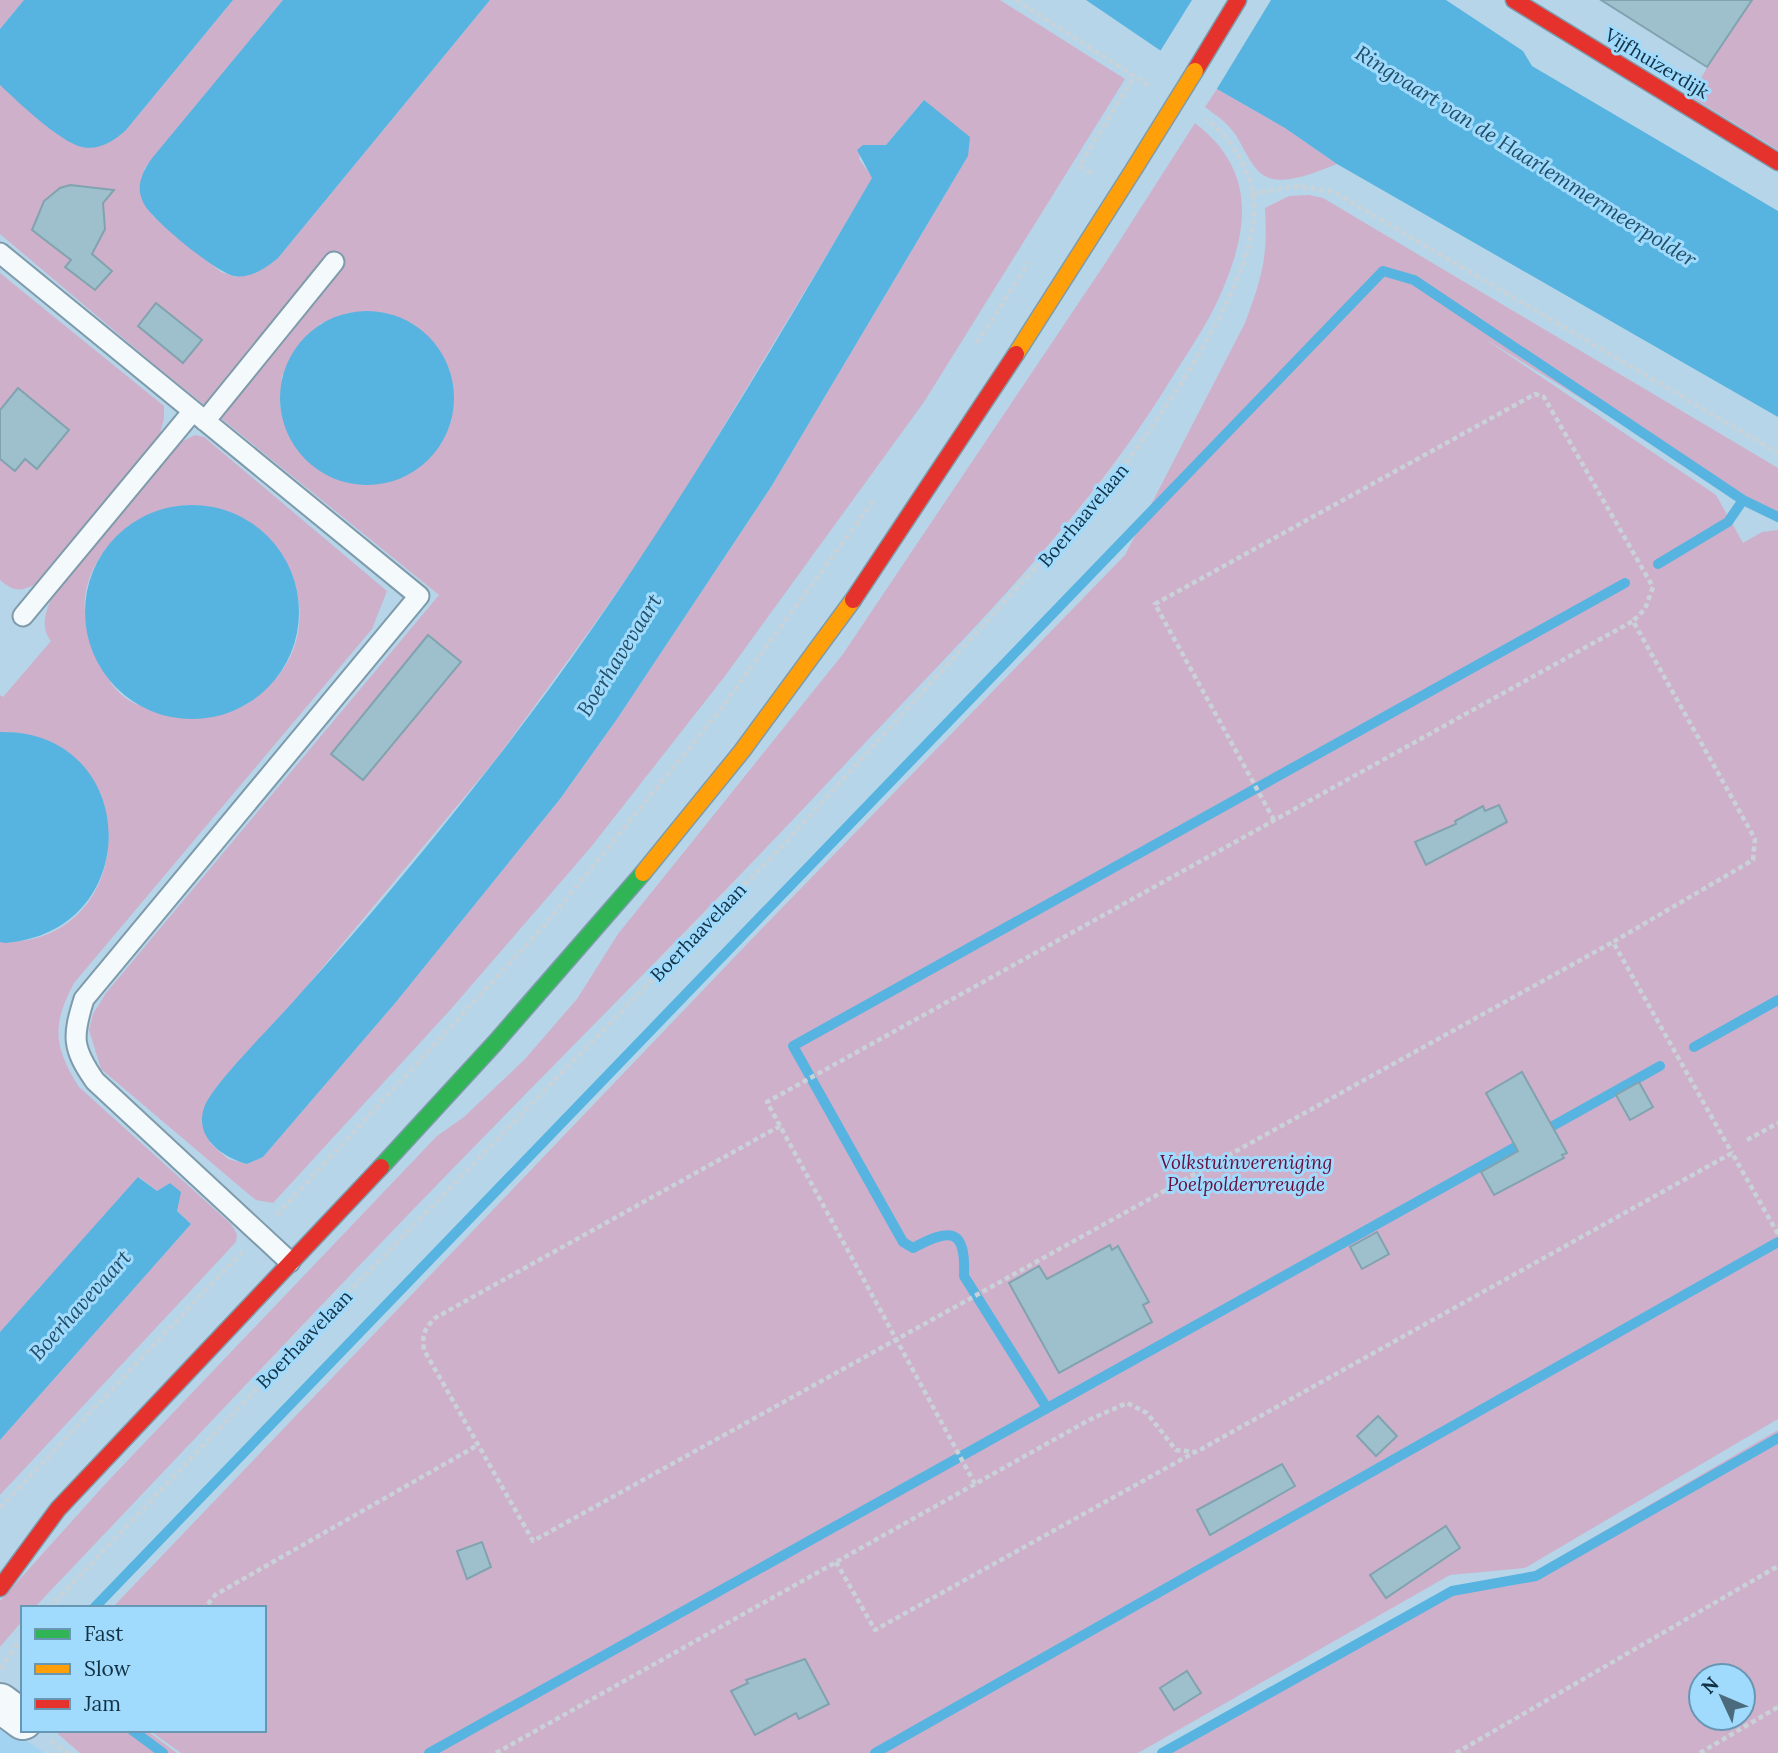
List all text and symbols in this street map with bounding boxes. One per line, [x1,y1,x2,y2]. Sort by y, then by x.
street label: Vijfhuizerdijk [1599,22,1714,104]
water label: Ringvaart van de Haarlemmermeerpolder [1350,39,1702,273]
street label: Boerhaavelaan [1033,458,1133,572]
water label: Boerhavevaart [571,588,668,721]
street label: Boerhaavelaan [645,878,751,986]
park label: Volkstuinvereniging Poelpoldervreugde [1160,1150,1332,1196]
water label: Boerhavevaart [23,1244,137,1366]
street label: Boerhaavelaan [251,1285,357,1393]
legend [21,1606,266,1732]
text: Fast [84,1620,124,1647]
text: Slow [84,1655,131,1682]
north arrow [1687,1662,1757,1732]
text: N [1696,1671,1724,1699]
text: Jam [83,1690,121,1717]

